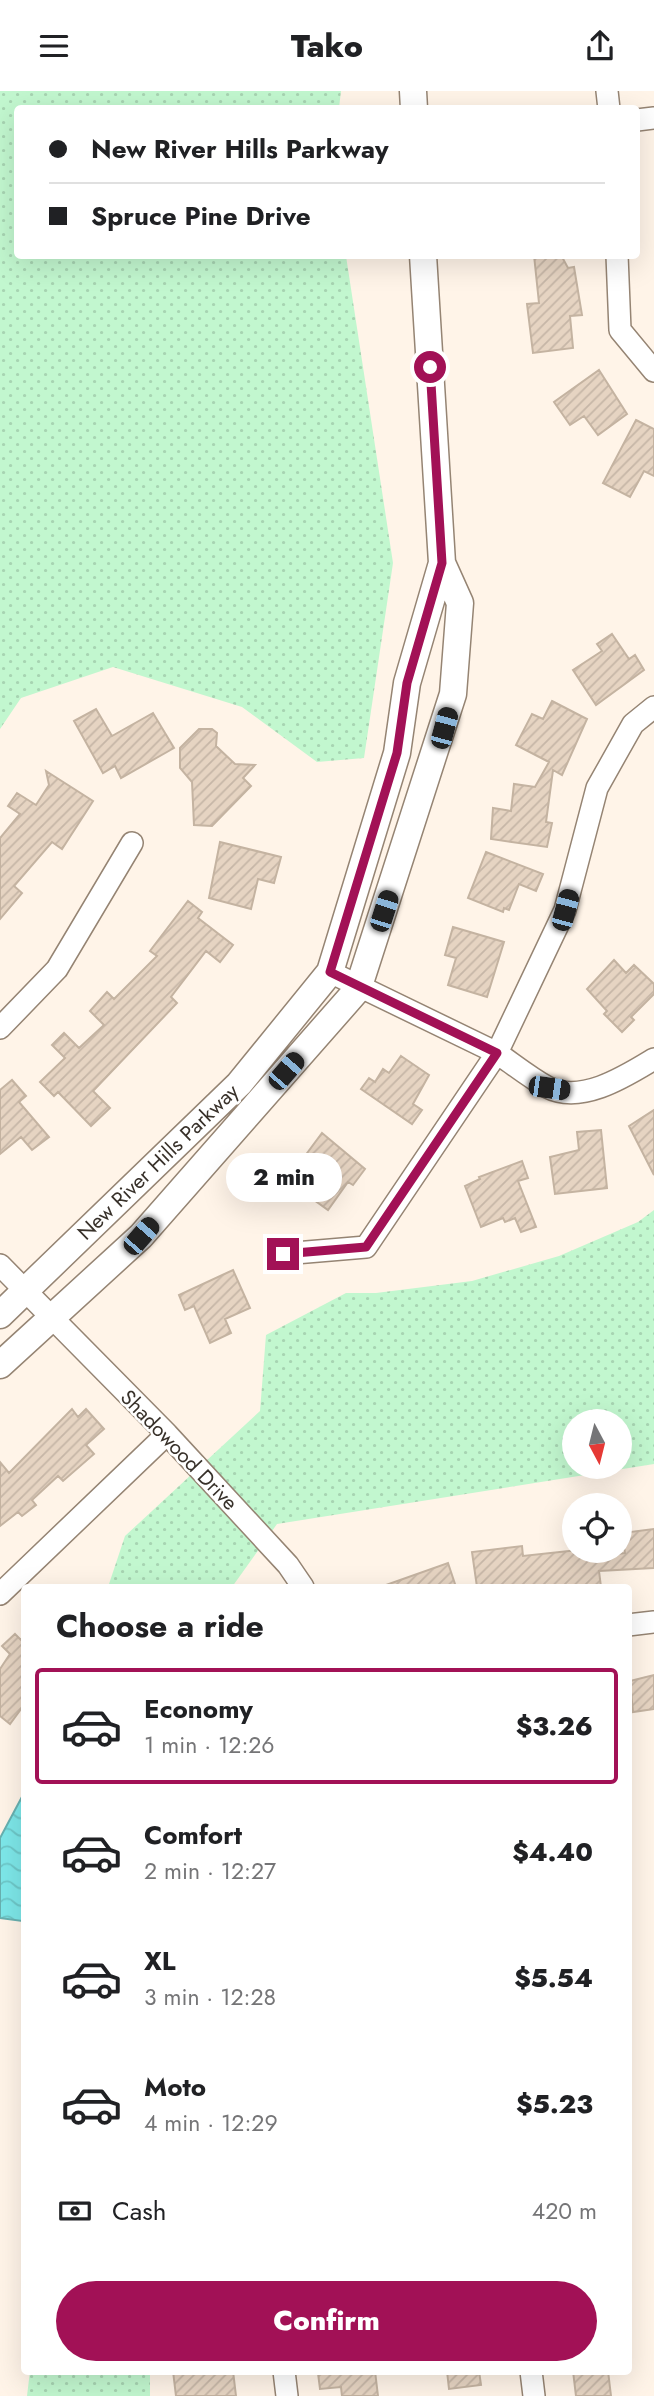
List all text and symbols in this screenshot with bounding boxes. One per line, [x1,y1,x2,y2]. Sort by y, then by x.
text: Tako [291,23,363,69]
icon: menu [35,27,73,65]
icon: share [581,27,619,65]
text: New River Hills Parkway [91,130,388,168]
text: Spruce Pine Drive [91,197,311,235]
route start [414,351,446,383]
car [429,705,460,751]
car [550,887,581,933]
car [368,888,401,934]
car [265,1048,308,1094]
car [527,1075,572,1101]
street label: New River Hills Parkway [71,1076,246,1247]
callout: 2 min [225,1153,341,1201]
text: 2 min [253,1160,315,1194]
car [120,1213,163,1259]
route end [267,1238,299,1270]
street label: Shadowood Drive [113,1383,245,1517]
north arrow [562,1409,632,1479]
map controls [562,1409,632,1563]
button: locate [562,1493,632,1563]
text: Choose a ride [56,1603,264,1649]
text: Economy [144,1690,253,1728]
icon: car [60,1695,123,1758]
text: $3.26 [516,1707,593,1745]
text: 1 min · 12:26 [144,1728,275,1762]
text: Comfort [144,1816,242,1854]
icon: car [60,1821,123,1884]
text: $4.40 [512,1833,593,1871]
text: 2 min · 12:27 [144,1854,276,1888]
text: XL [144,1942,176,1980]
icon: car [60,1947,123,2010]
text: $5.54 [514,1959,593,1997]
text: 3 min · 12:28 [144,1980,276,2014]
text: Moto [144,2068,206,2106]
icon: car [60,2073,123,2136]
text: $5.23 [516,2085,593,2123]
text: 4 min · 12:29 [144,2106,278,2140]
icon: cash [56,2192,94,2230]
text: Cash [112,2192,166,2230]
text: 420 m [532,2194,597,2228]
button: Confirm [56,2281,597,2361]

